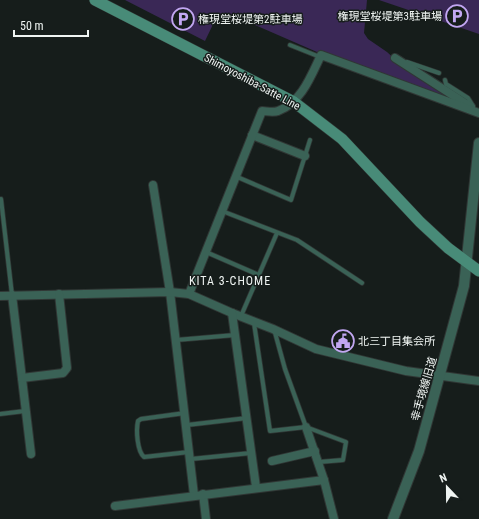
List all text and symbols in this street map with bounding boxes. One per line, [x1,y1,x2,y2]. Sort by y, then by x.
parking icon: 権現堂桜堤第3駐車場 [444,3,470,29]
parking icon: 権現堂桜堤第2駐車場 [170,6,196,32]
place label: 権現堂桜堤第3駐車場 [338,10,442,23]
scale bar [14,12,88,38]
place label: 権現堂桜堤第2駐車場 [198,13,302,26]
text: 50 m [20,19,44,33]
street label: Shimoyoshiba-Satte Line [202,51,302,113]
district label: KITA 3-CHOME [189,274,271,288]
public building icon: 北三丁目集会所 [330,328,356,354]
place label: 北三丁目集会所 [358,335,436,348]
street label: 幸手境線旧道 [409,355,439,423]
north arrow [427,467,467,507]
text: N [438,471,449,485]

